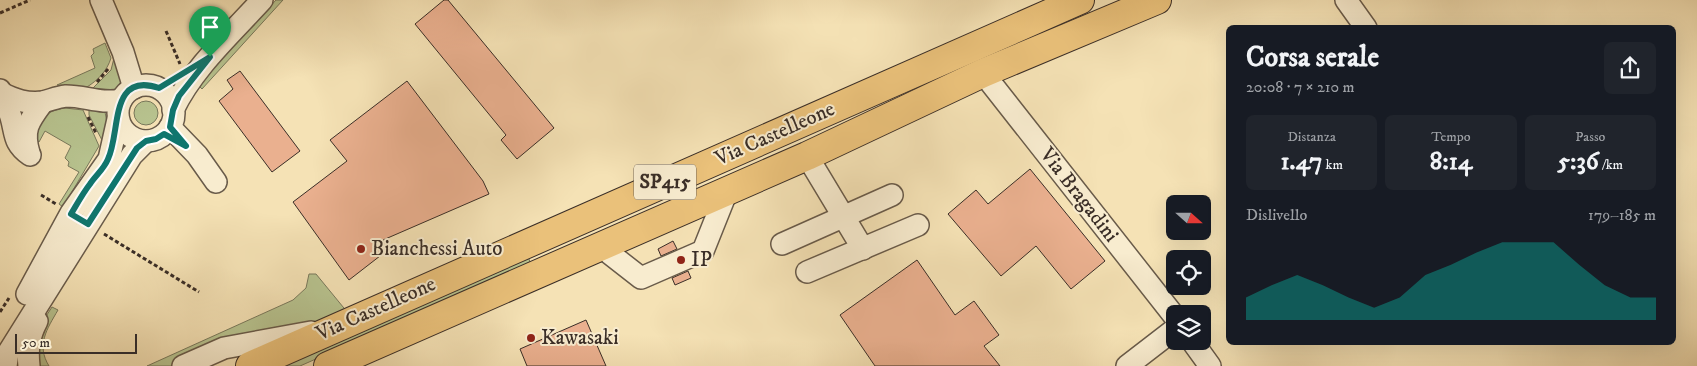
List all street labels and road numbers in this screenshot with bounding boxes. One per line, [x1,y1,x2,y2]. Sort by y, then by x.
street label: Via Castelleone [710,96,839,172]
street label: Via Bragadini [1033,142,1124,248]
road number: SP415 [634,164,696,200]
street label: Via Castelleone [311,271,440,347]

